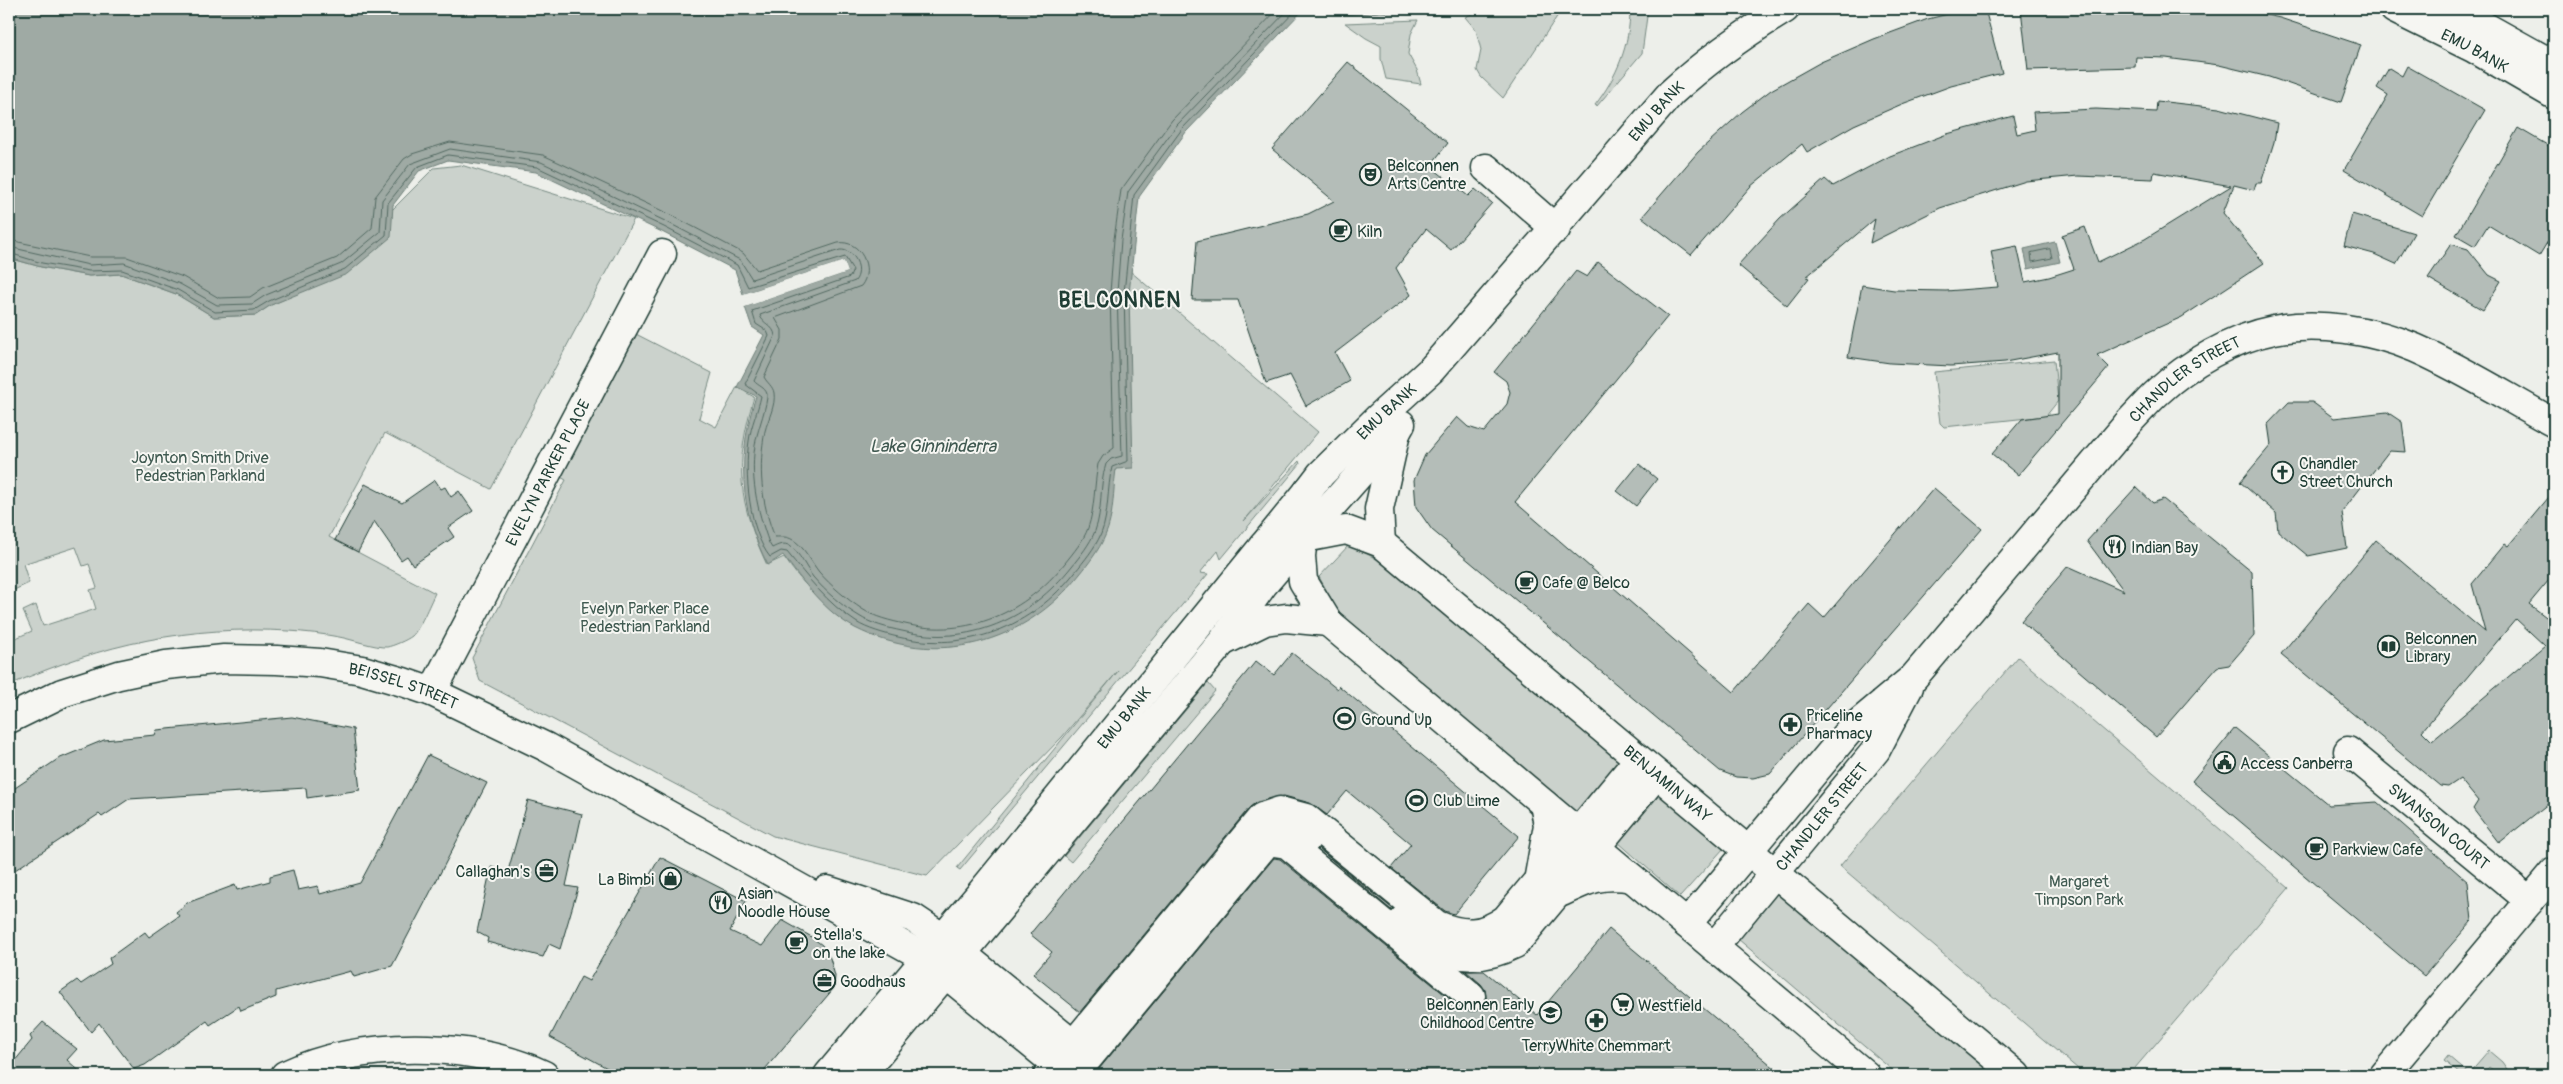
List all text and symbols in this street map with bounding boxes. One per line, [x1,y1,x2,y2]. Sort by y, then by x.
street label: EMU BANK [2438,25,2512,78]
street label: EMU BANK [1625,77,1689,146]
place label: Belconnen Arts Centre [1387,156,1466,194]
theatre icon: Belconnen Arts Centre [1359,162,1383,186]
cafe icon: Kiln [1329,219,1353,243]
place label: Kiln [1357,222,1382,242]
district label: BELCONNEN [1058,287,1182,314]
street label: CHANDLER STREET [2125,332,2243,427]
street label: EMU BANK [1353,379,1421,444]
street label: EVELYN PARKER PLACE [501,396,595,550]
water label: Lake Ginninderra [870,435,998,458]
park label: Joynton Smith Drive Pedestrian Parkland [131,448,269,486]
place label: Chandler Street Church [2299,454,2393,492]
church icon: Chandler Street Church [2271,460,2295,484]
restaurant icon: Indian Bay [2103,535,2127,559]
place label: Indian Bay [2131,538,2198,558]
cafe icon: Cafe @ Belco [1514,570,1538,594]
place label: Cafe @ Belco [1542,573,1630,593]
park label: Evelyn Parker Place Pedestrian Parkland [580,599,710,637]
place label: Belconnen Library [2405,629,2477,667]
library icon: Belconnen Library [2377,635,2401,659]
street label: BEISSEL STREET [347,659,461,714]
street label: EMU BANK [1093,683,1156,753]
place label: Priceline Pharmacy [1806,706,1872,744]
sports icon: Ground Up [1333,707,1357,731]
place label: Ground Up [1361,710,1432,730]
pharmacy icon: Priceline Pharmacy [1778,712,1802,736]
street label: BENJAMIN WAY [1619,741,1715,827]
public building icon: Access Canberra [2212,751,2236,775]
place label: Access Canberra [2240,754,2353,774]
street label: CHANDLER STREET [1772,759,1873,875]
street label: SWANSON COURT [2384,779,2493,874]
sports icon: Club Lime [1405,788,1429,812]
place label: Club Lime [1433,791,1500,811]
cafe icon: Parkview Cafe [2304,837,2328,861]
place label: Parkview Cafe [2332,840,2423,860]
office icon: Callaghan's [534,859,558,883]
place label: Callaghan's [456,862,530,882]
shop icon: La Bimbi [658,867,682,891]
place label: La Bimbi [598,870,654,890]
park label: Margaret Timpson Park [2034,872,2124,910]
place label: Asian Noodle House [737,884,830,922]
restaurant icon: Asian Noodle House [709,890,733,914]
place label: Stella's on the lake [813,925,885,963]
cafe icon: Stella's on the lake [785,931,809,955]
office icon: Goodhaus [812,969,836,993]
place label: Goodhaus [840,972,905,992]
supermarket icon: Westfield [1610,993,1634,1017]
place label: Belconnen Early Childhood Centre [1420,995,1534,1033]
place label: Westfield [1638,996,1702,1016]
school or university icon: Belconnen Early Childhood Centre [1538,1001,1562,1025]
pharmacy icon: TerryWhite Chemmart [1584,1009,1608,1033]
place label: TerryWhite Chemmart [1521,1036,1671,1056]

